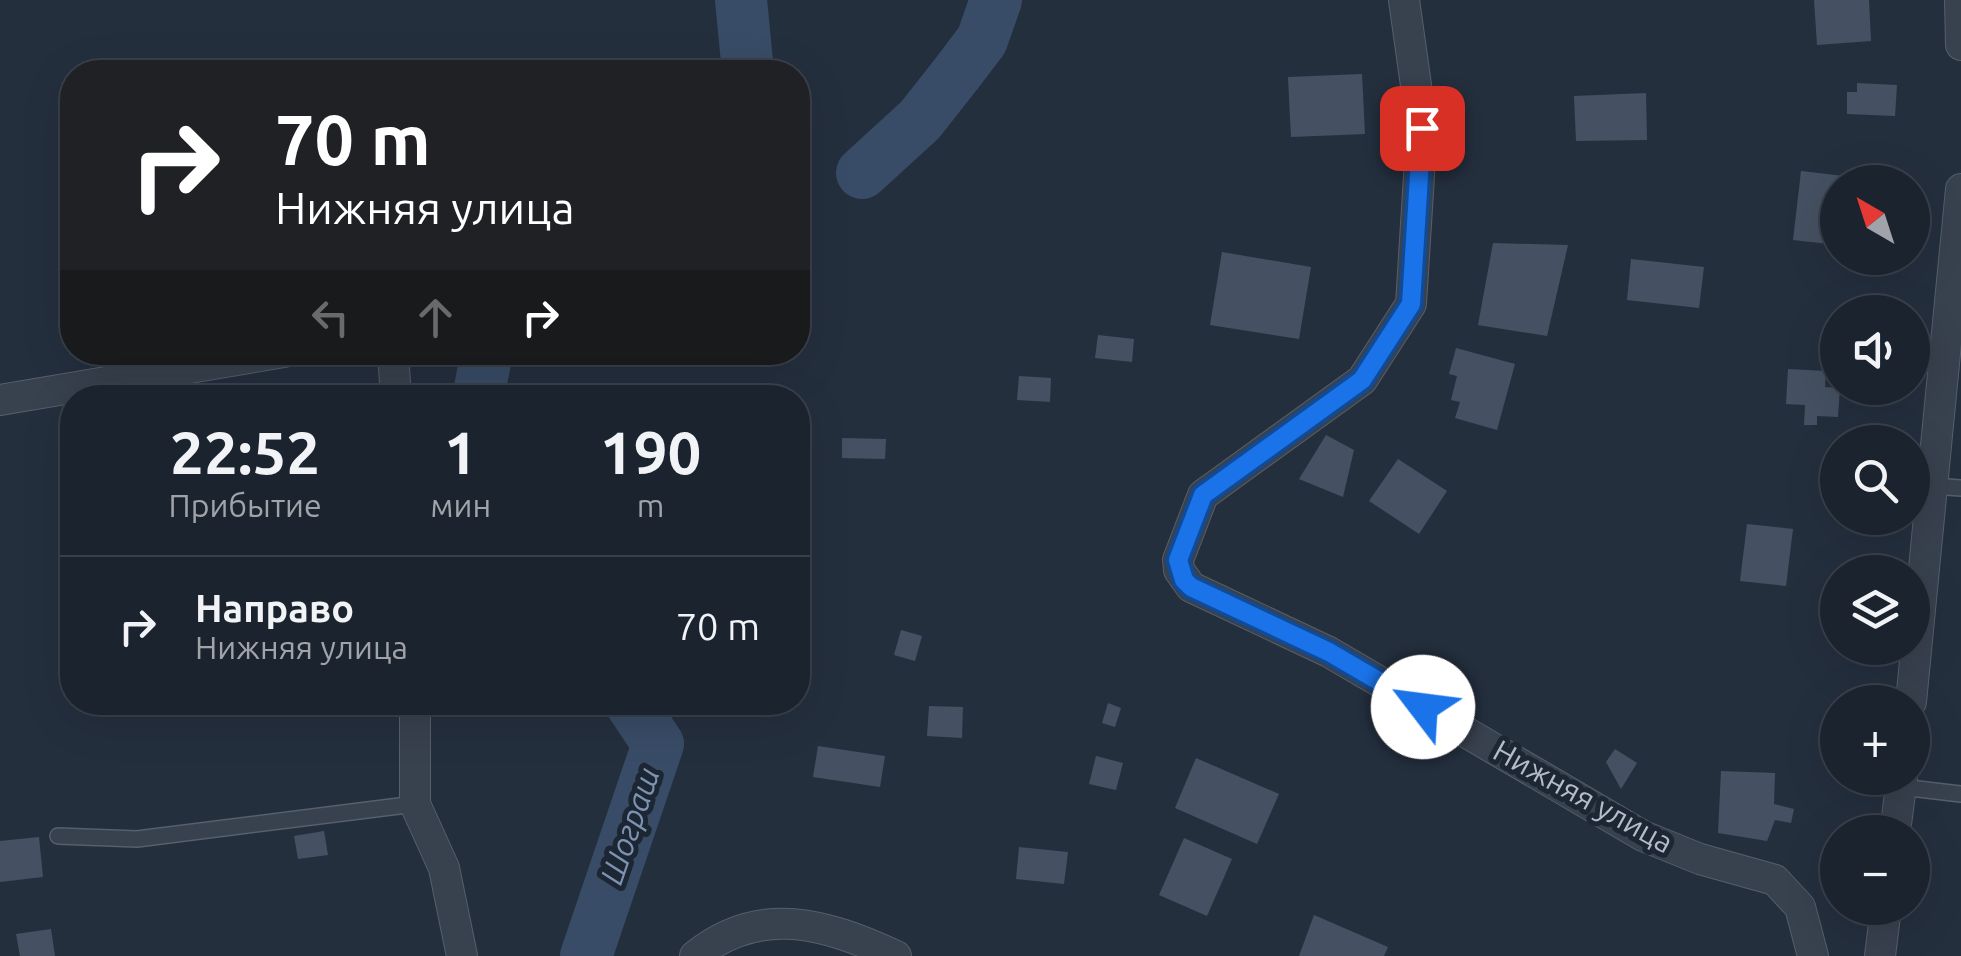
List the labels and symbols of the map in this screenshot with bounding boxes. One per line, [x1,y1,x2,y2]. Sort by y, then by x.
pin [1380,86,1465,171]
north arrow [1820,165,1930,275]
position arrow [1371,655,1475,759]
street label: Нижняя улица [1488,733,1679,859]
water label: Шограш [592,763,666,889]

